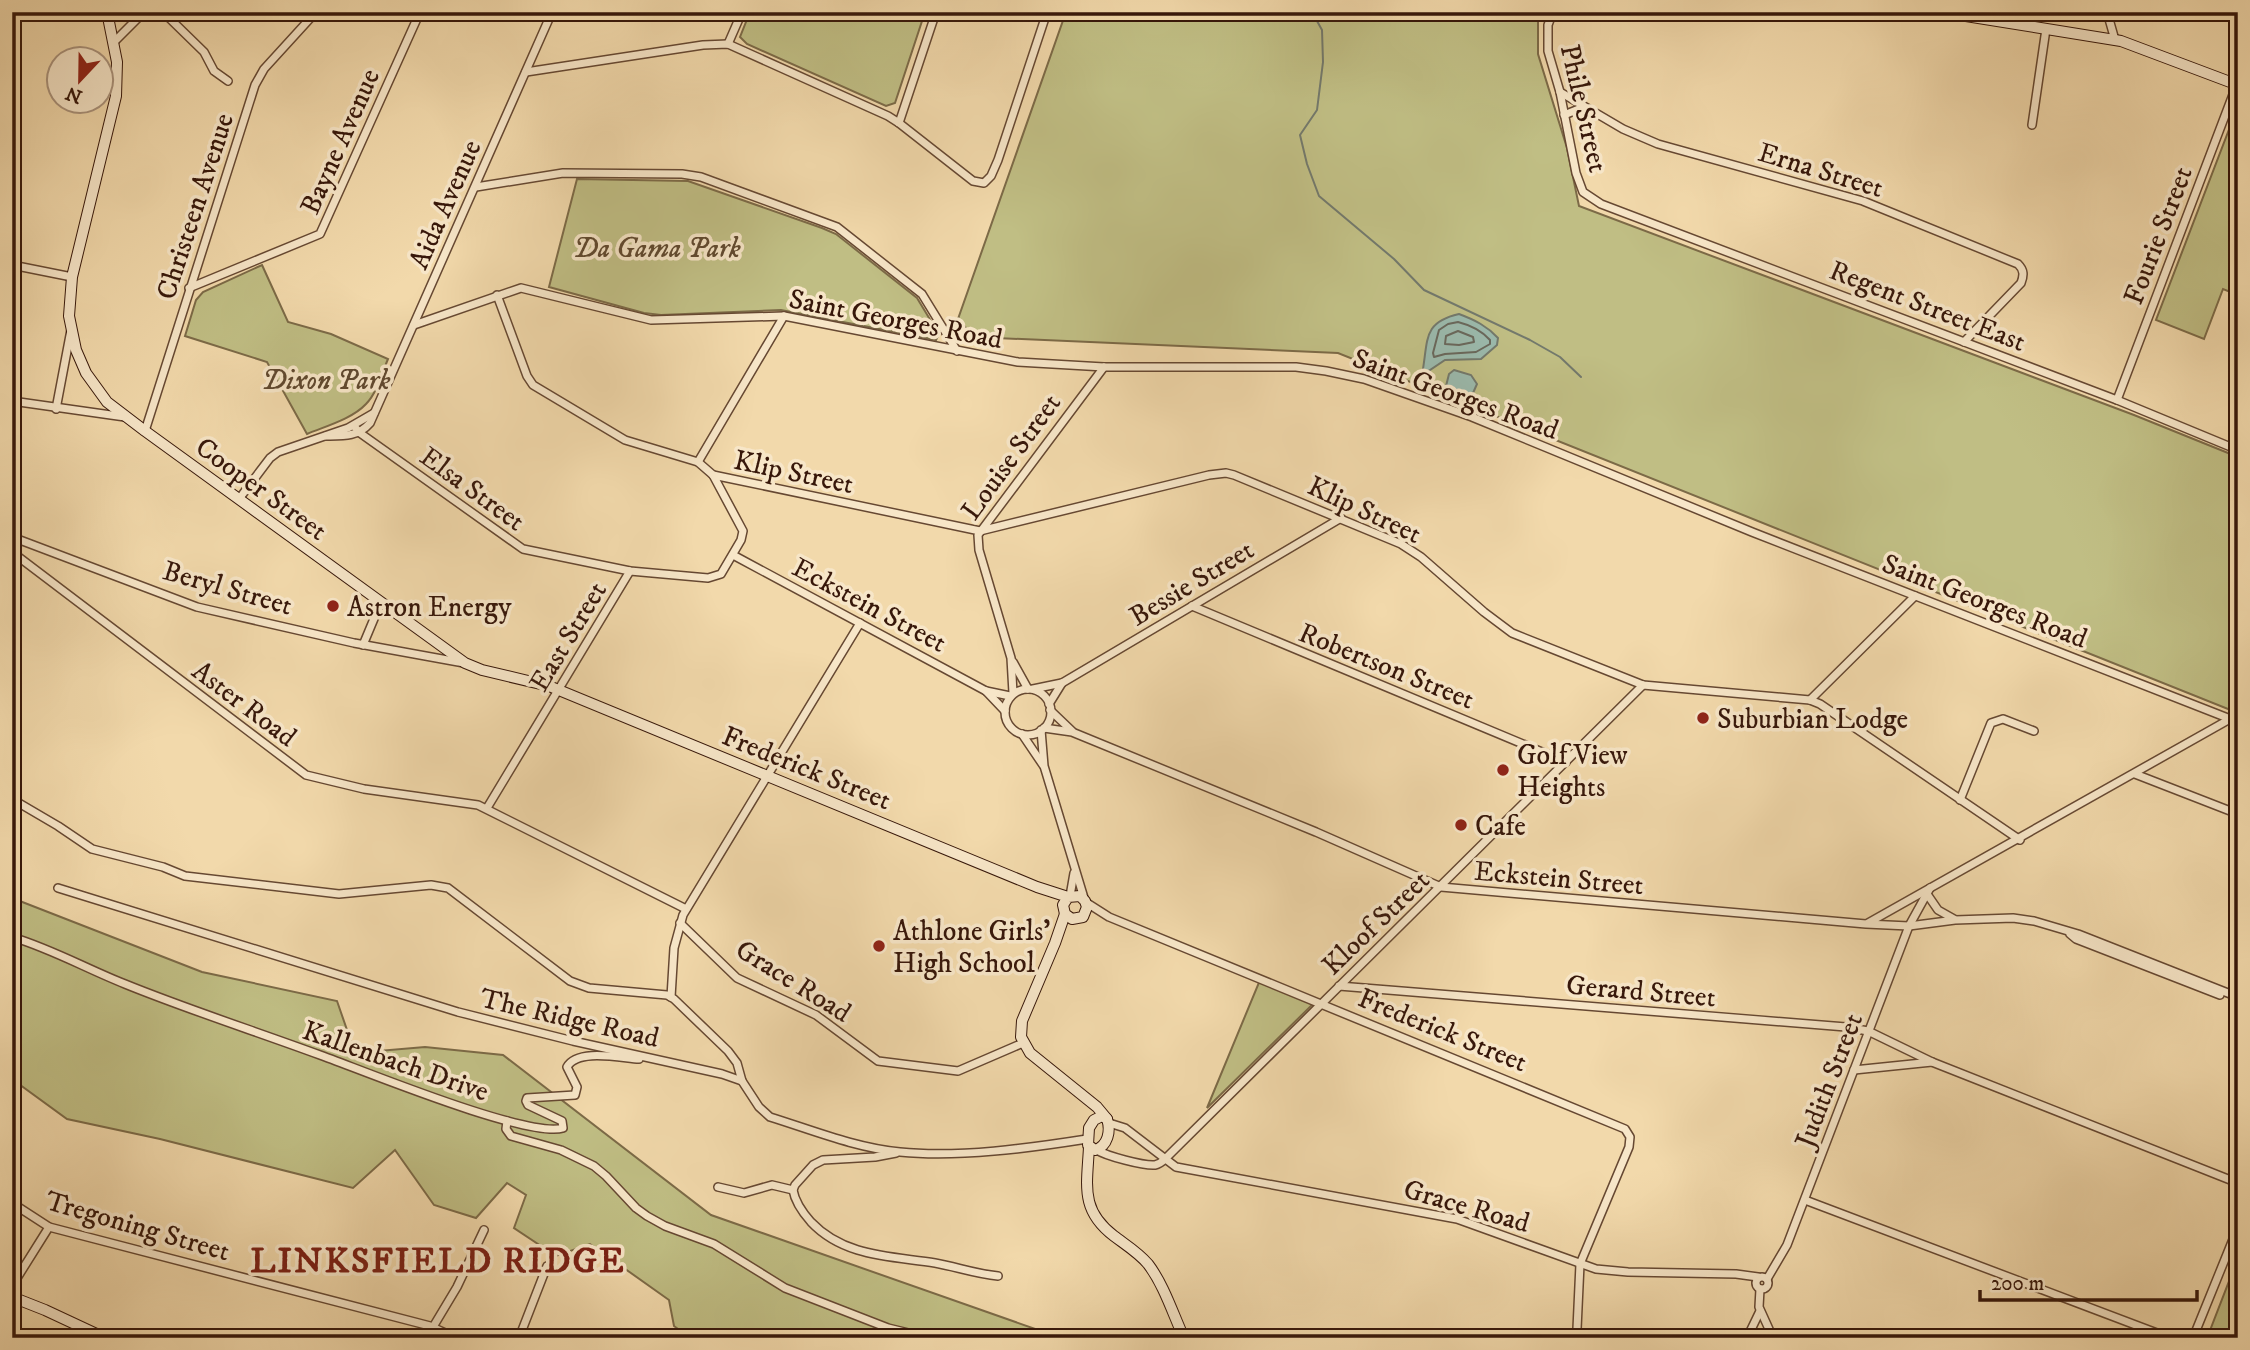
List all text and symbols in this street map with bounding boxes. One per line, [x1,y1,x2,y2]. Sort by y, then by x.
street label: Phile Street [1552,41,1615,176]
north arrow [46,46,116,116]
street label: Bayne Avenue [293,63,388,220]
text: N [62,81,86,108]
street label: Christeen Avenue [149,109,242,304]
street label: Aida Avenue [401,135,489,275]
street label: Erna Street [1754,135,1887,206]
street label: Fourie Street [2116,162,2201,309]
park label: Da Gama Park [573,231,741,266]
street label: Regent Street East [1825,253,2030,360]
street label: Saint Georges Road [786,282,1006,357]
street label: Saint Georges Road [1348,341,1563,448]
park label: Dixon Park [262,363,391,398]
street label: Louise Street [954,387,1069,527]
street label: Cooper Street [188,430,334,549]
street label: Elsa Street [413,439,532,539]
street label: Klip Street [731,443,857,502]
street label: Klip Street [1302,469,1427,552]
street label: Bessie Street [1123,532,1260,634]
street label: Saint Georges Road [1877,546,2092,657]
street label: Eckstein Street [786,550,952,661]
street label: Beryl Street [159,553,296,624]
street label: East Street [522,575,615,698]
place label: Astron Energy [347,590,512,625]
marker: Astron Energy [325,598,341,614]
street label: Robertson Street [1294,615,1479,717]
street label: Aster Road [185,653,303,755]
place label: Suburbian Lodge [1717,702,1908,737]
marker: Suburbian Lodge [1695,710,1711,726]
street label: Frederick Street [717,719,896,818]
place label: Golf View Heights [1517,738,1628,805]
marker: Golf View Heights [1495,762,1511,778]
place label: Cafe [1475,809,1526,844]
marker: Cafe [1453,817,1469,833]
street label: Eckstein Street [1473,854,1645,903]
street label: Kloof Street [1315,863,1437,983]
place label: Athlone Girls' High School [893,914,1051,981]
street label: Grace Road [729,932,857,1030]
marker: Athlone Girls' High School [871,938,887,954]
street label: Gerard Street [1565,968,1717,1015]
street label: The Ridge Road [477,981,662,1056]
street label: Frederick Street [1353,981,1532,1080]
street label: Judith Street [1787,1008,1871,1155]
street label: Kallenbach Drive [298,1013,493,1110]
street label: Grace Road [1400,1172,1534,1241]
street label: Tregoning Street [41,1183,234,1269]
district label: LINKSFIELD RIDGE [250,1240,626,1284]
scale bar [1980,1259,2198,1303]
text: 200 m [1991,1271,2044,1297]

